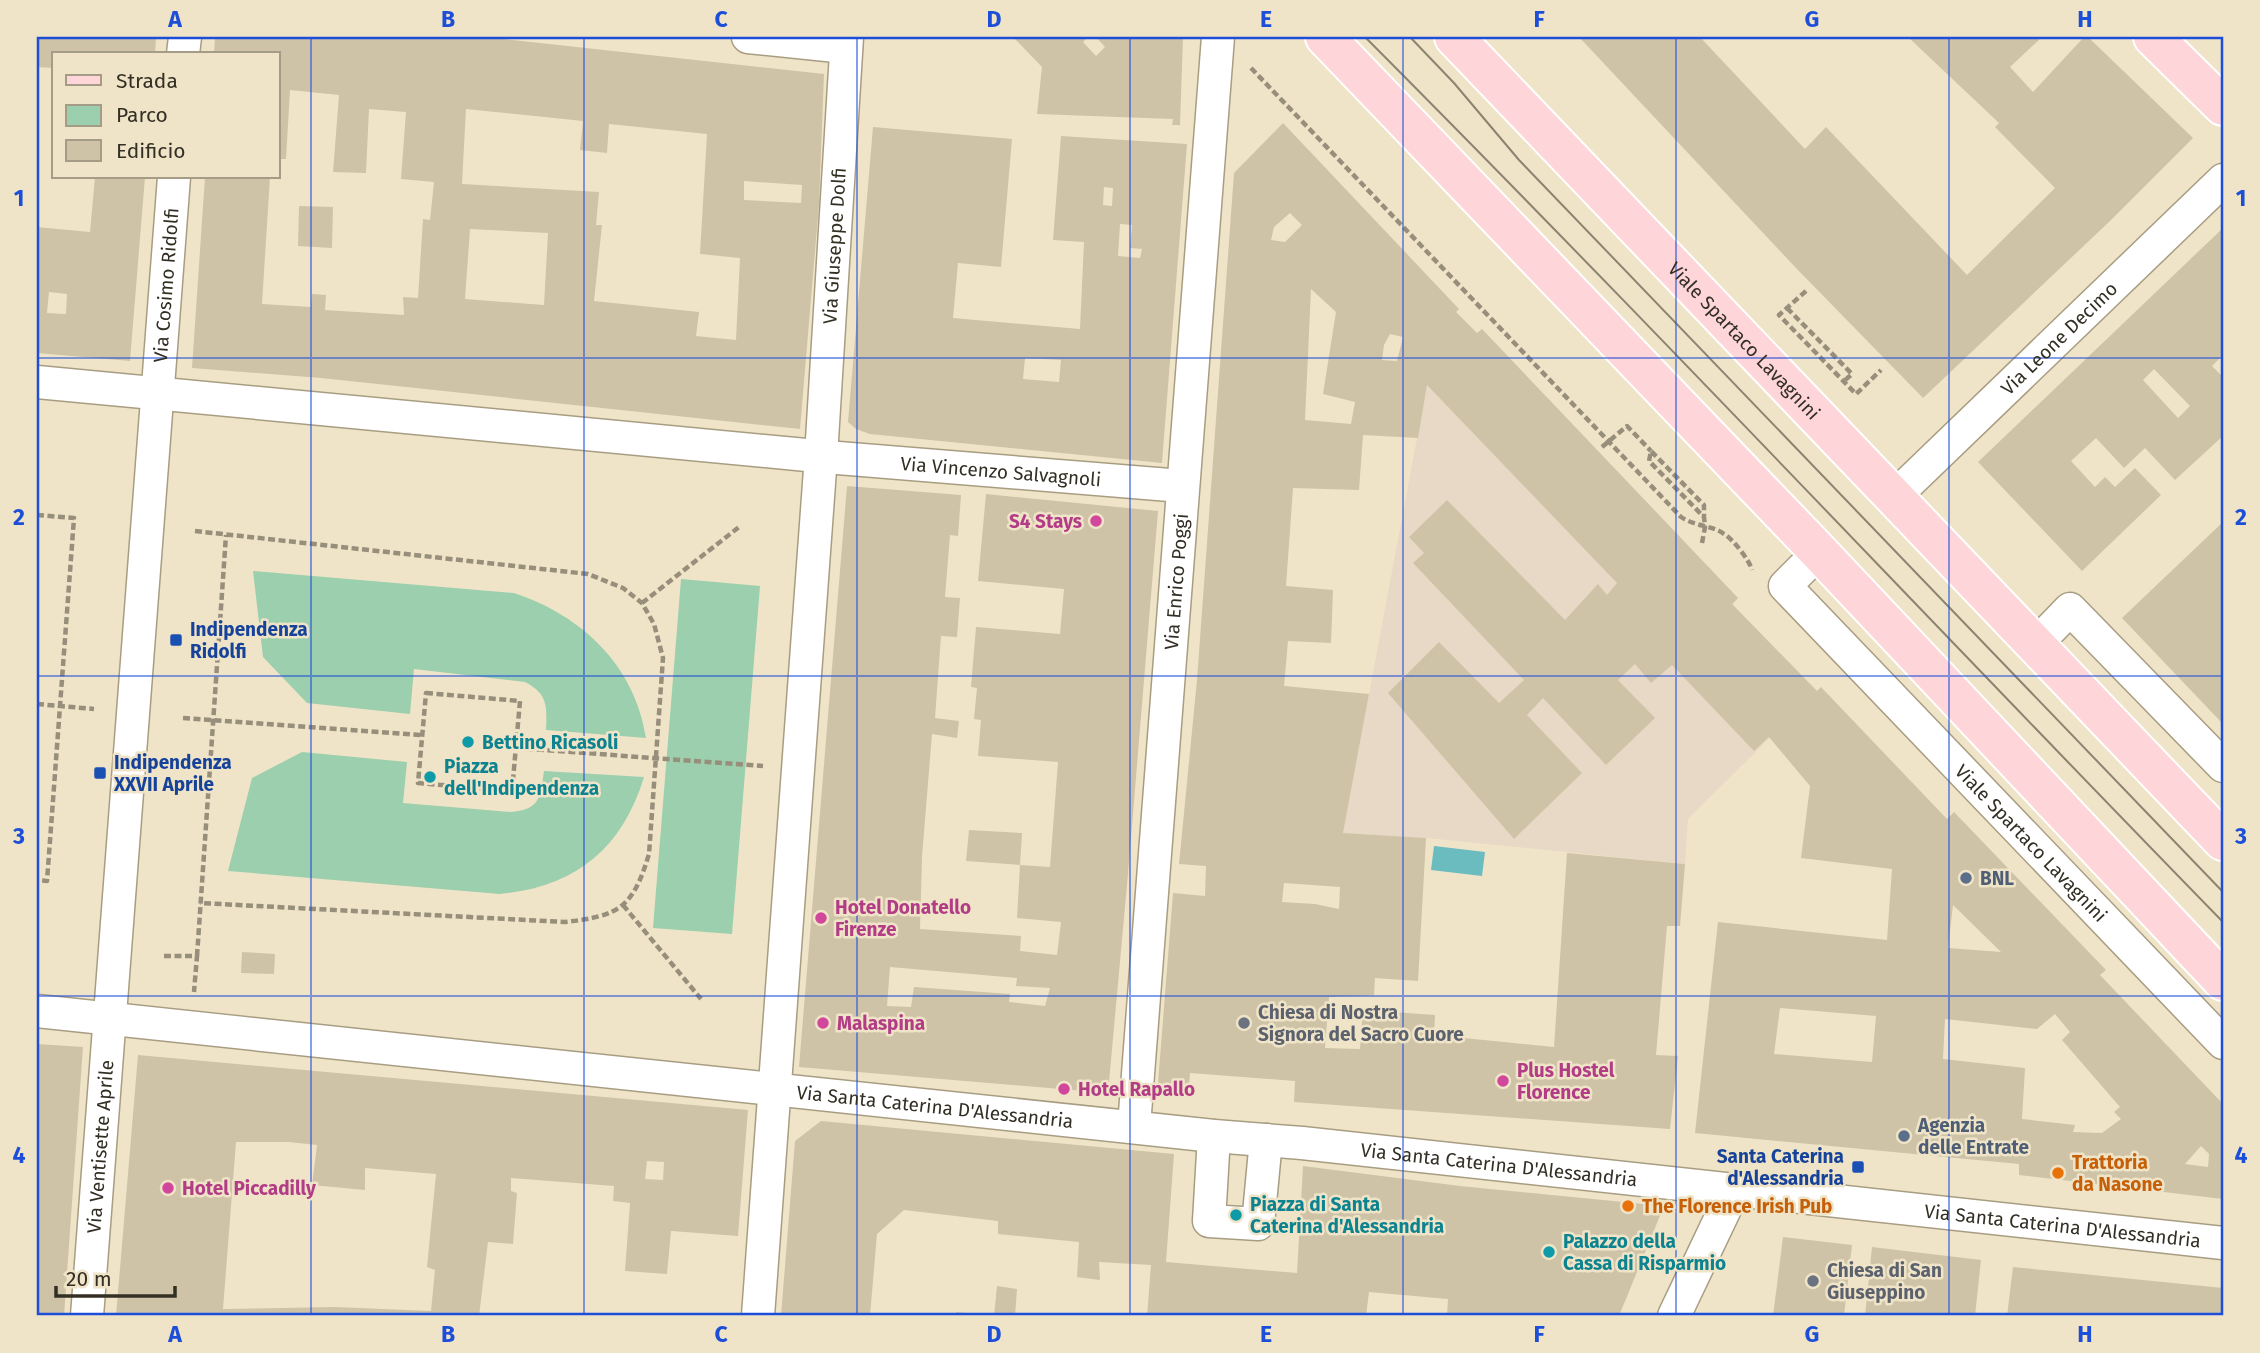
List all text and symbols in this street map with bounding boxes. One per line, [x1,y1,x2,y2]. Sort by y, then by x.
text: A [167,5,182,33]
text: B [441,5,455,33]
text: C [714,5,728,33]
text: D [987,5,1002,33]
text: E [1260,5,1272,33]
text: F [1533,5,1545,33]
text: G [1805,5,1819,33]
text: H [2077,5,2093,33]
legend [52,52,280,178]
text: Strada [116,68,178,94]
text: Parco [116,102,168,128]
text: Edificio [116,138,186,164]
street label: Via Giuseppe Dolfi [818,167,851,325]
text: 1 [14,184,24,212]
text: 1 [2236,184,2246,212]
street label: Via Cosimo Ridolfi [149,207,184,363]
street label: Viale Spartaco Lavagnini [1663,257,1825,425]
street label: Via Leone Decimo [1996,277,2122,400]
street label: Via Vincenzo Salvagnoli [900,452,1102,491]
text: 2 [13,503,25,531]
text: 2 [2235,503,2247,531]
place label: S4 Stays [1009,510,1082,533]
marker: S4 Stays [1088,513,1104,529]
street label: Via Enrico Poggi [1160,513,1193,651]
place label: Indipendenza Ridolfi [190,618,308,663]
marker: Indipendenza Ridolfi [168,632,184,648]
place label: Bettino Ricasoli [482,731,618,754]
marker: Bettino Ricasoli [460,734,476,750]
place label: Indipendenza XXVII Aprile [113,751,232,796]
place label: Piazza dell'Indipendenza [444,755,599,800]
street label: Viale Spartaco Lavagnini [1950,760,2112,927]
marker: Indipendenza XXVII Aprile [92,765,108,781]
marker: Piazza dell'Indipendenza [422,769,438,785]
text: 3 [12,822,25,850]
text: 3 [2234,822,2247,850]
place label: BNL [1980,867,2014,890]
marker: BNL [1958,870,1974,886]
place label: Hotel Donatello Firenze [835,896,971,941]
marker: Hotel Donatello Firenze [813,910,829,926]
place label: Chiesa di Nostra Signora del Sacro Cuore [1258,1001,1464,1046]
place label: Malaspina [837,1012,925,1035]
marker: Malaspina [815,1015,831,1031]
marker: Chiesa di Nostra Signora del Sacro Cuore [1236,1015,1252,1031]
street label: Via Ventisette Aprile [82,1059,119,1234]
place label: Plus Hostel Florence [1517,1059,1615,1104]
marker: Plus Hostel Florence [1495,1073,1511,1089]
place label: Hotel Rapallo [1078,1078,1195,1101]
street label: Via Santa Caterina D'Alessandria [795,1081,1074,1133]
marker: Hotel Rapallo [1056,1081,1072,1097]
place label: Agenzia delle Entrate [1917,1114,2029,1159]
marker: Agenzia delle Entrate [1896,1128,1912,1144]
street label: Via Santa Caterina D'Alessandria [1359,1138,1638,1191]
text: 4 [13,1141,26,1169]
text: 4 [2235,1141,2248,1169]
place label: Santa Caterina d'Alessandria [1717,1145,1844,1190]
place label: Trattoria da Nasone [2072,1151,2163,1196]
marker: Santa Caterina d'Alessandria [1850,1159,1866,1175]
marker: Trattoria da Nasone [2050,1165,2066,1181]
place label: Hotel Piccadilly [182,1177,316,1200]
marker: Hotel Piccadilly [160,1180,176,1196]
place label: Piazza di Santa Caterina d'Alessandria [1250,1193,1444,1238]
place label: The Florence Irish Pub [1642,1195,1832,1218]
marker: The Florence Irish Pub [1620,1198,1636,1214]
street label: Via Santa Caterina D'Alessandria [1923,1200,2202,1253]
marker: Piazza di Santa Caterina d'Alessandria [1228,1207,1244,1223]
place label: Palazzo della Cassa di Risparmio [1563,1230,1726,1275]
marker: Palazzo della Cassa di Risparmio [1541,1244,1557,1260]
scale bar [56,1255,175,1299]
place label: Chiesa di San Giuseppino [1827,1259,1942,1304]
text: 20 m [66,1266,112,1292]
marker: Chiesa di San Giuseppino [1805,1273,1821,1289]
text: A [167,1320,182,1348]
text: B [441,1320,455,1348]
text: C [714,1320,728,1348]
text: D [987,1320,1002,1348]
text: E [1260,1320,1272,1348]
text: F [1533,1320,1545,1348]
text: G [1805,1320,1819,1348]
text: H [2077,1320,2093,1348]

